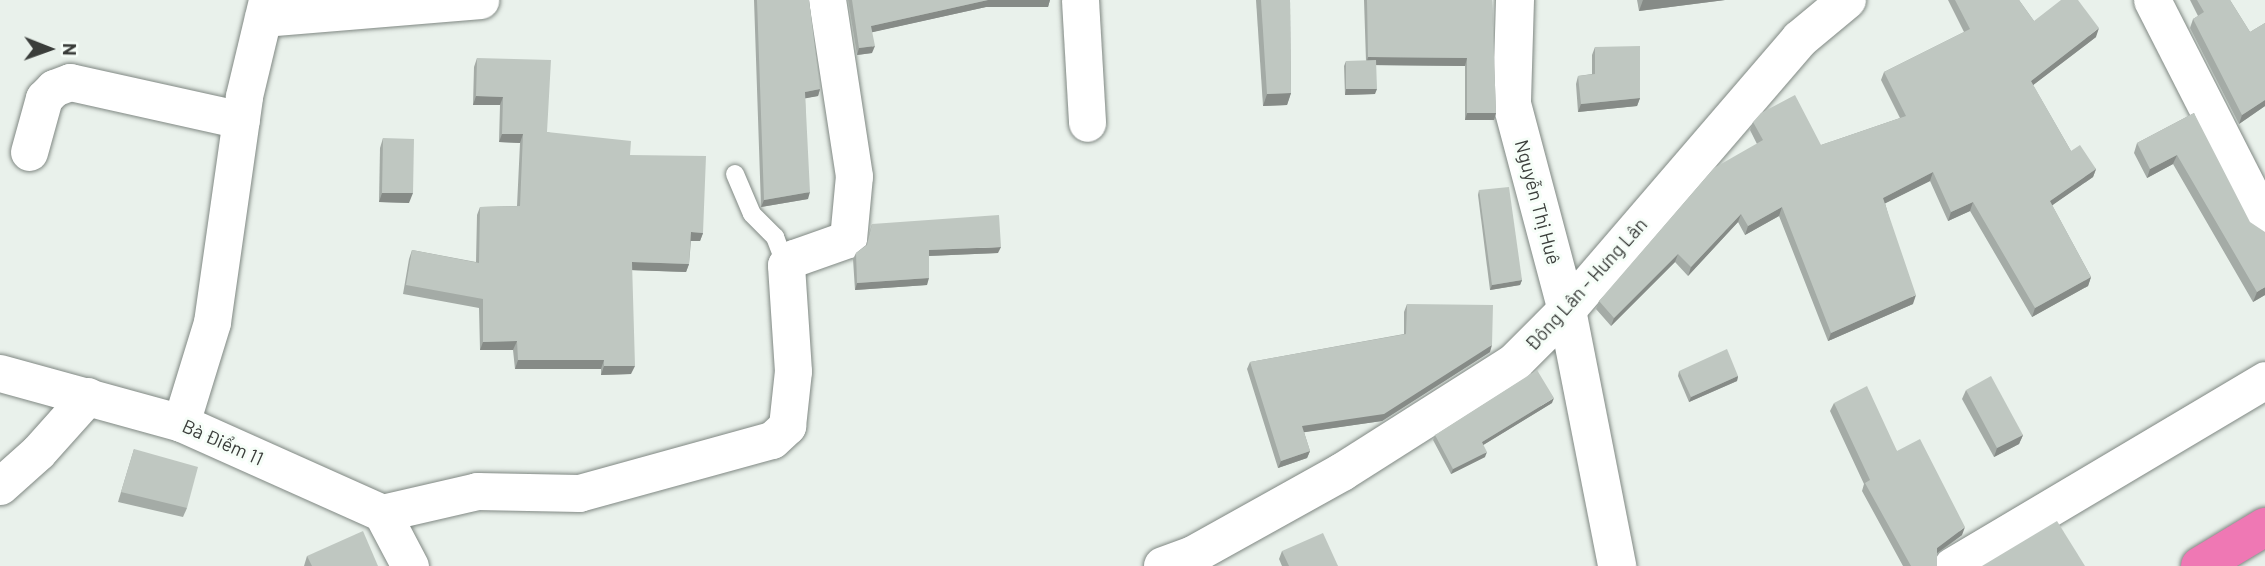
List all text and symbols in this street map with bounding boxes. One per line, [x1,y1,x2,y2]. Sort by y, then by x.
north arrow [14,14,84,84]
text: N [59,43,82,56]
street label: Nguyễn Thị Huê [1510,137,1566,267]
street label: Đông Lân - Hưng Lân [1520,213,1652,355]
street label: Bà Điểm 11 [179,414,267,470]

